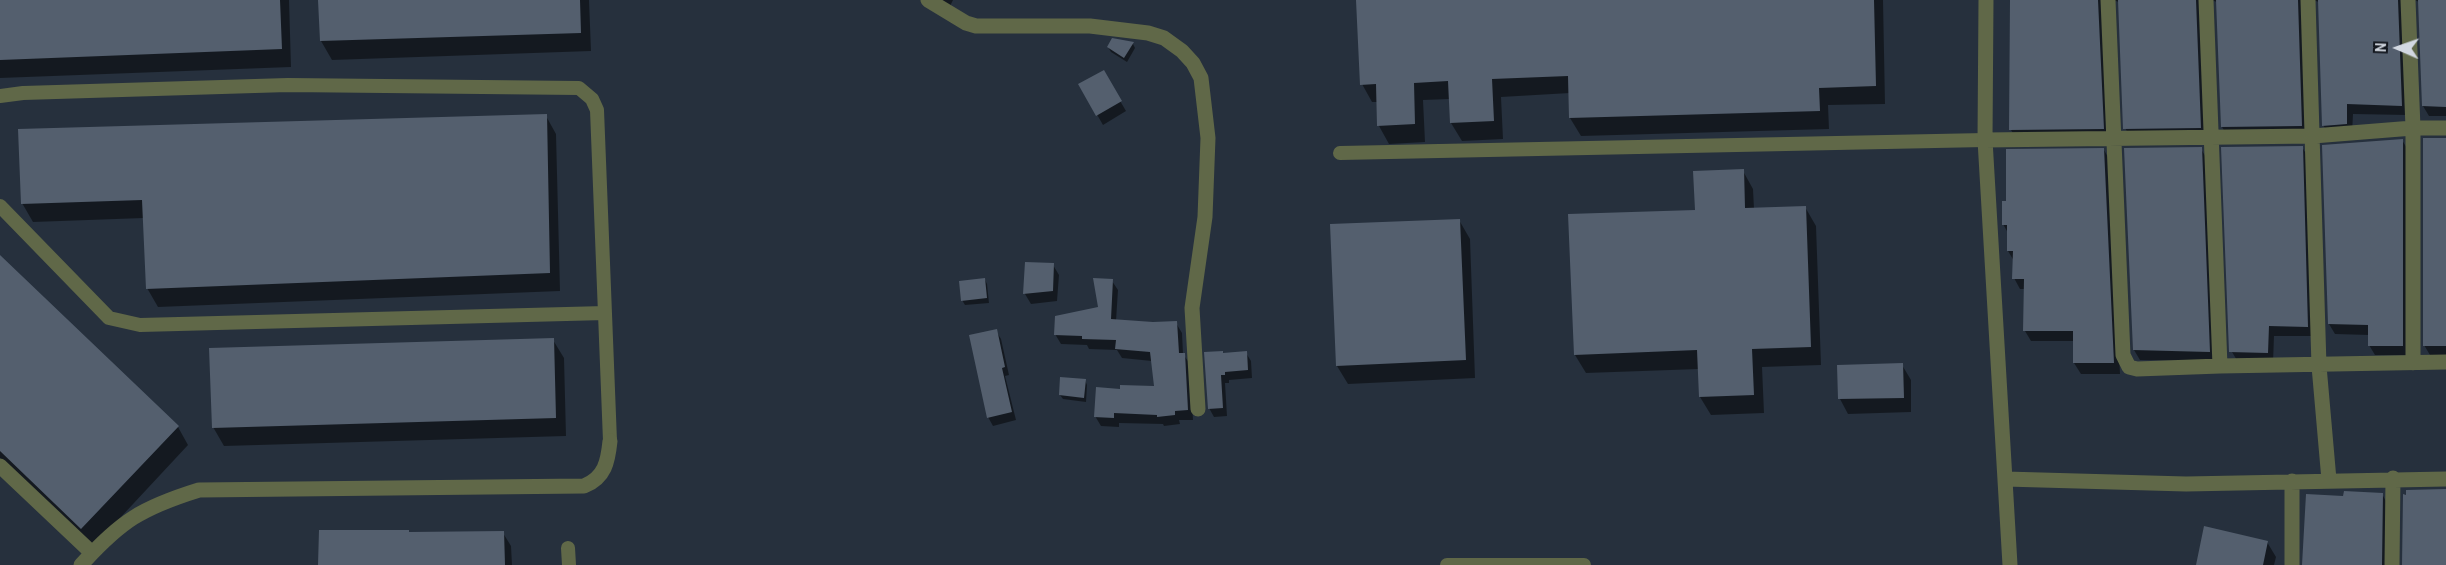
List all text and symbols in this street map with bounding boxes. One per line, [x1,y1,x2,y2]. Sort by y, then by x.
north arrow [2368,18,2428,78]
text: N [2369,42,2391,53]

